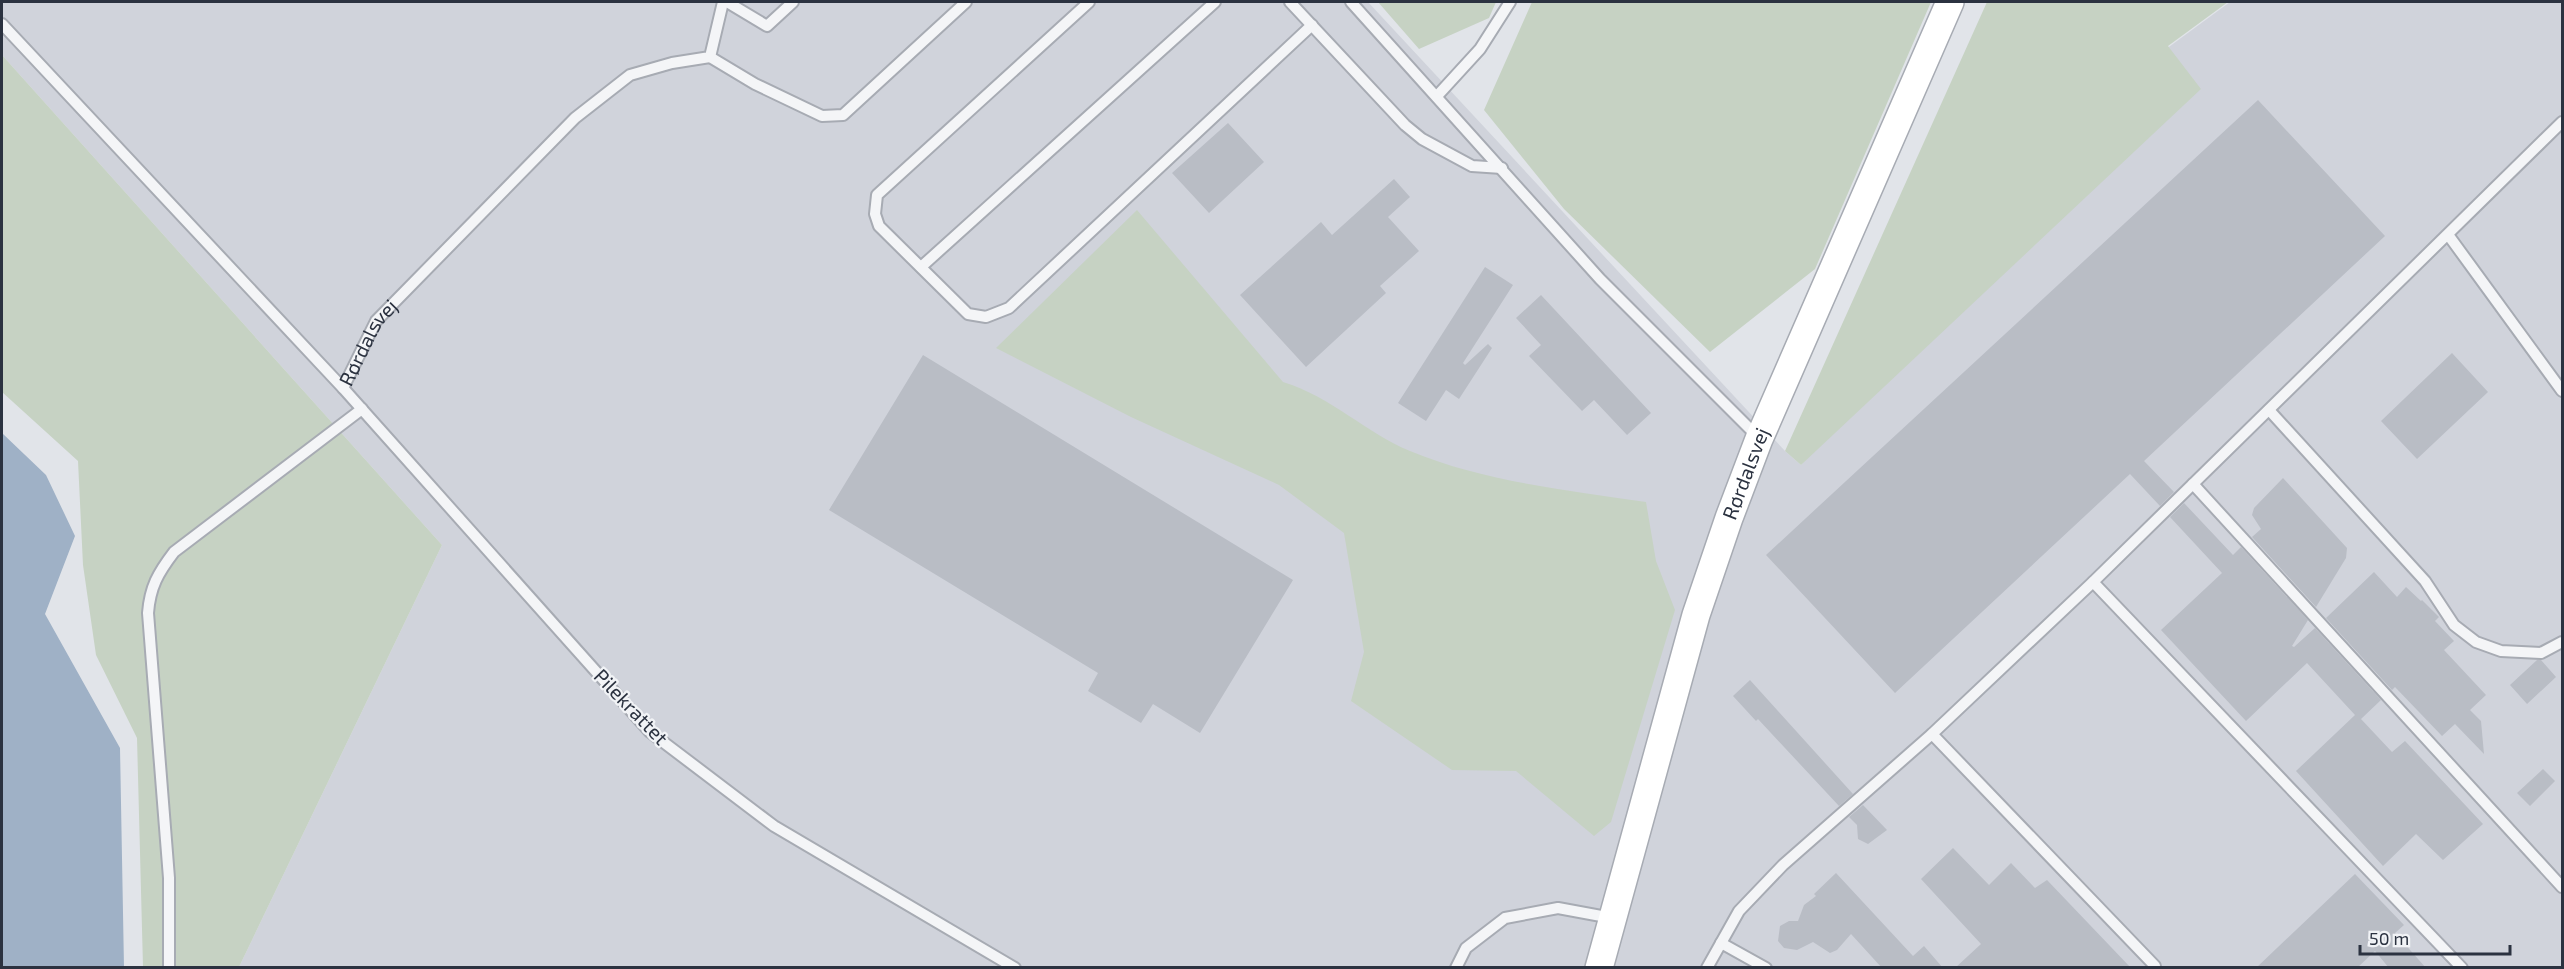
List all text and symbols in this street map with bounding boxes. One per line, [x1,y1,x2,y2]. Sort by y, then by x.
street label: Rørdalsvej [333,294,402,389]
street label: Rørdalsvej [1717,424,1774,523]
street label: Pilekrattet [590,663,674,750]
scale bar [2360,918,2510,956]
text: 50 m [2369,927,2409,949]

